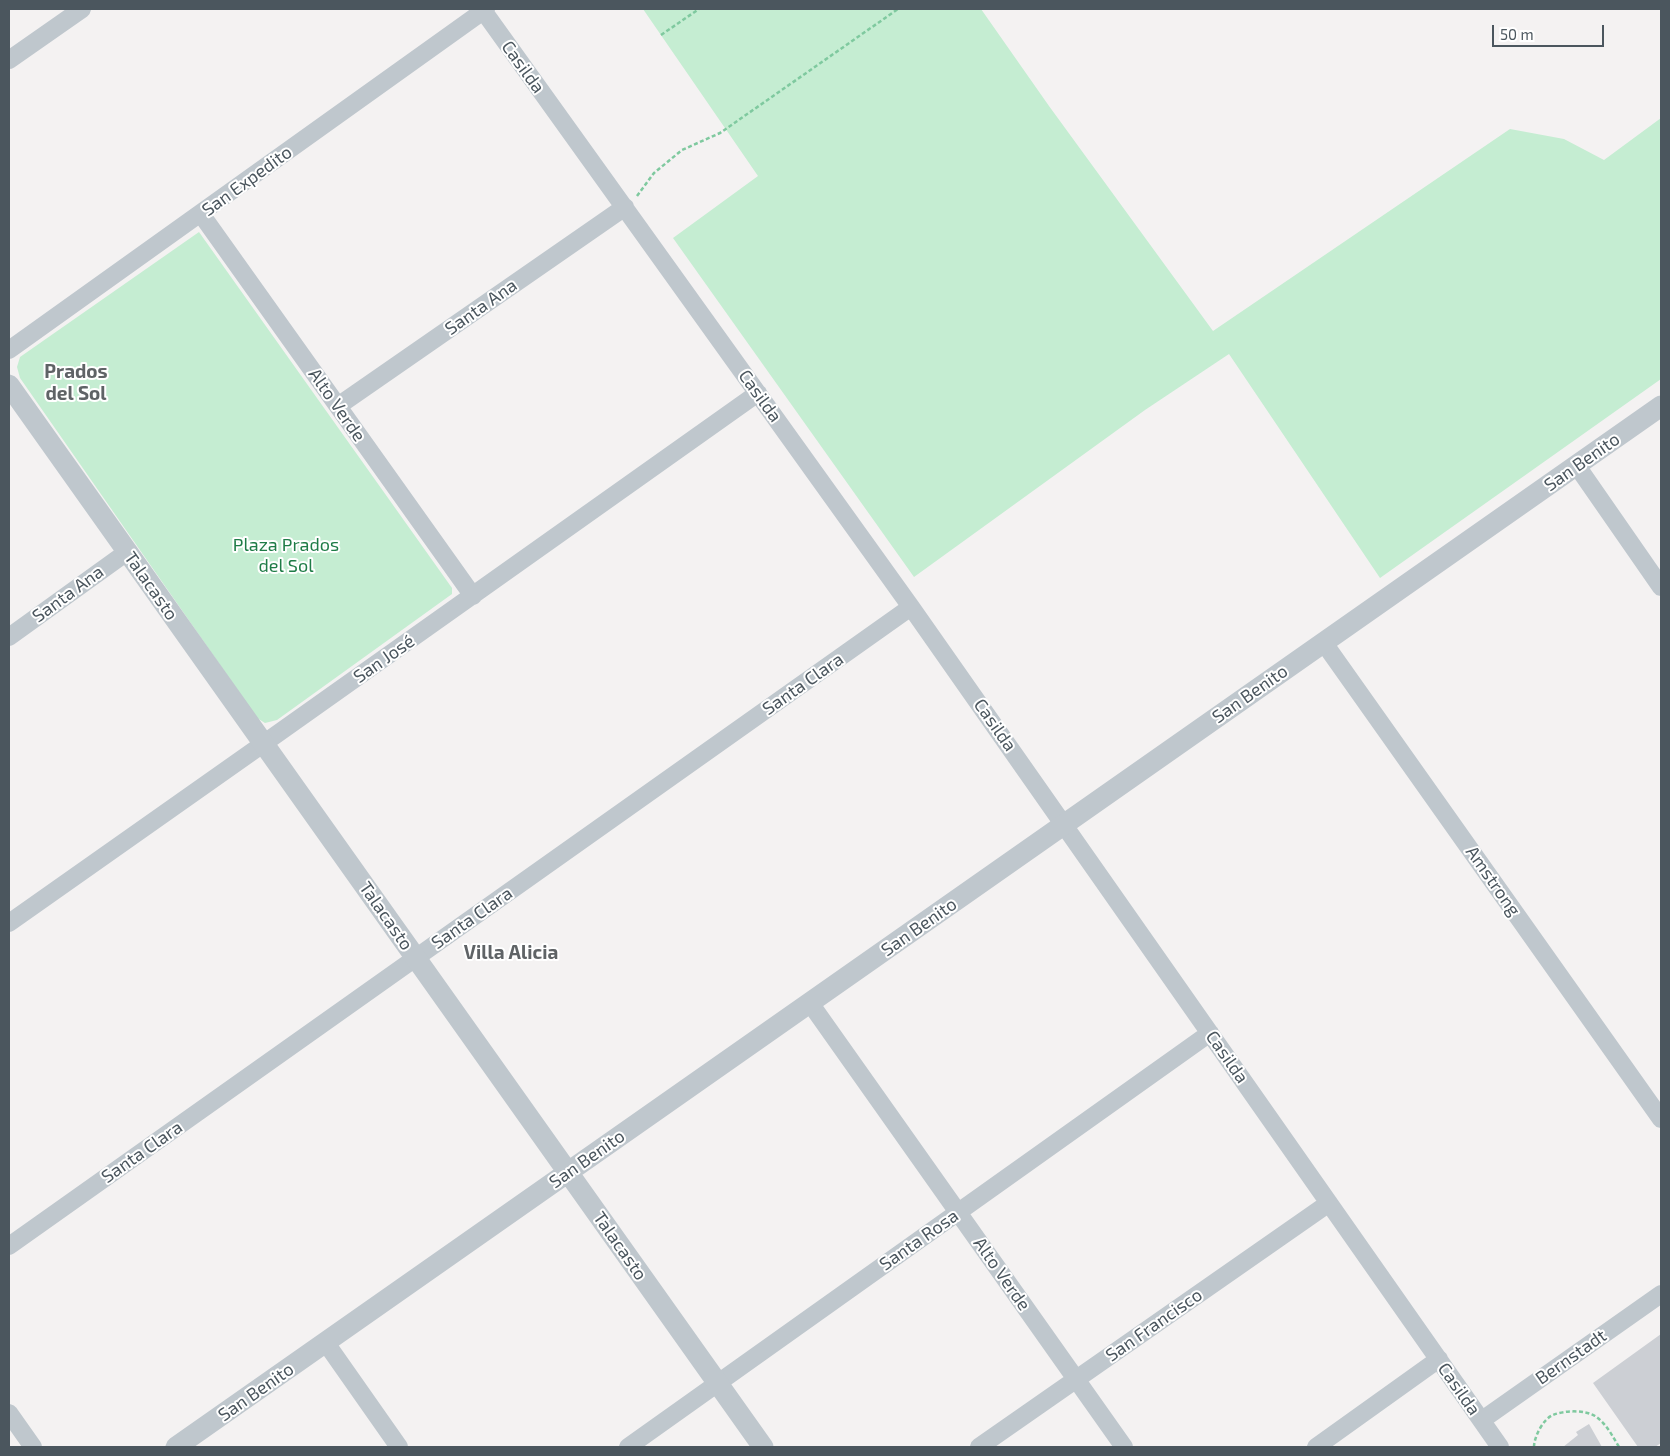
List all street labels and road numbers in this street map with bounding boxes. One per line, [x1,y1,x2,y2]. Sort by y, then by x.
street label: Casilda [497,37,549,97]
street label: San Expedito [198,141,296,221]
street label: Santa Ana [441,274,521,340]
street label: Alto Verde [304,364,370,446]
street label: Casilda [734,366,786,426]
street label: San Benito [1540,428,1624,496]
street label: Talacasto [120,548,182,624]
street label: Santa Ana [28,561,108,627]
street label: San José [349,630,419,688]
street label: Santa Clara [758,648,848,720]
street label: San Benito [1208,660,1292,728]
street label: Casilda [969,695,1021,755]
street label: Amstrong [1461,842,1525,920]
street label: Talacasto [355,878,417,954]
street label: Santa Clara [427,882,517,954]
street label: San Benito [877,893,961,961]
street label: Casilda [1201,1027,1253,1087]
street label: Santa Clara [97,1116,187,1188]
street label: San Benito [545,1125,629,1193]
street label: Santa Rosa [875,1205,963,1275]
street label: Talacasto [589,1208,651,1284]
street label: Alto Verde [969,1233,1035,1315]
street label: San Francisco [1102,1284,1206,1366]
street label: Bernstadt [1531,1325,1611,1389]
street label: San Benito [214,1358,298,1426]
street label: Casilda [1433,1359,1485,1419]

